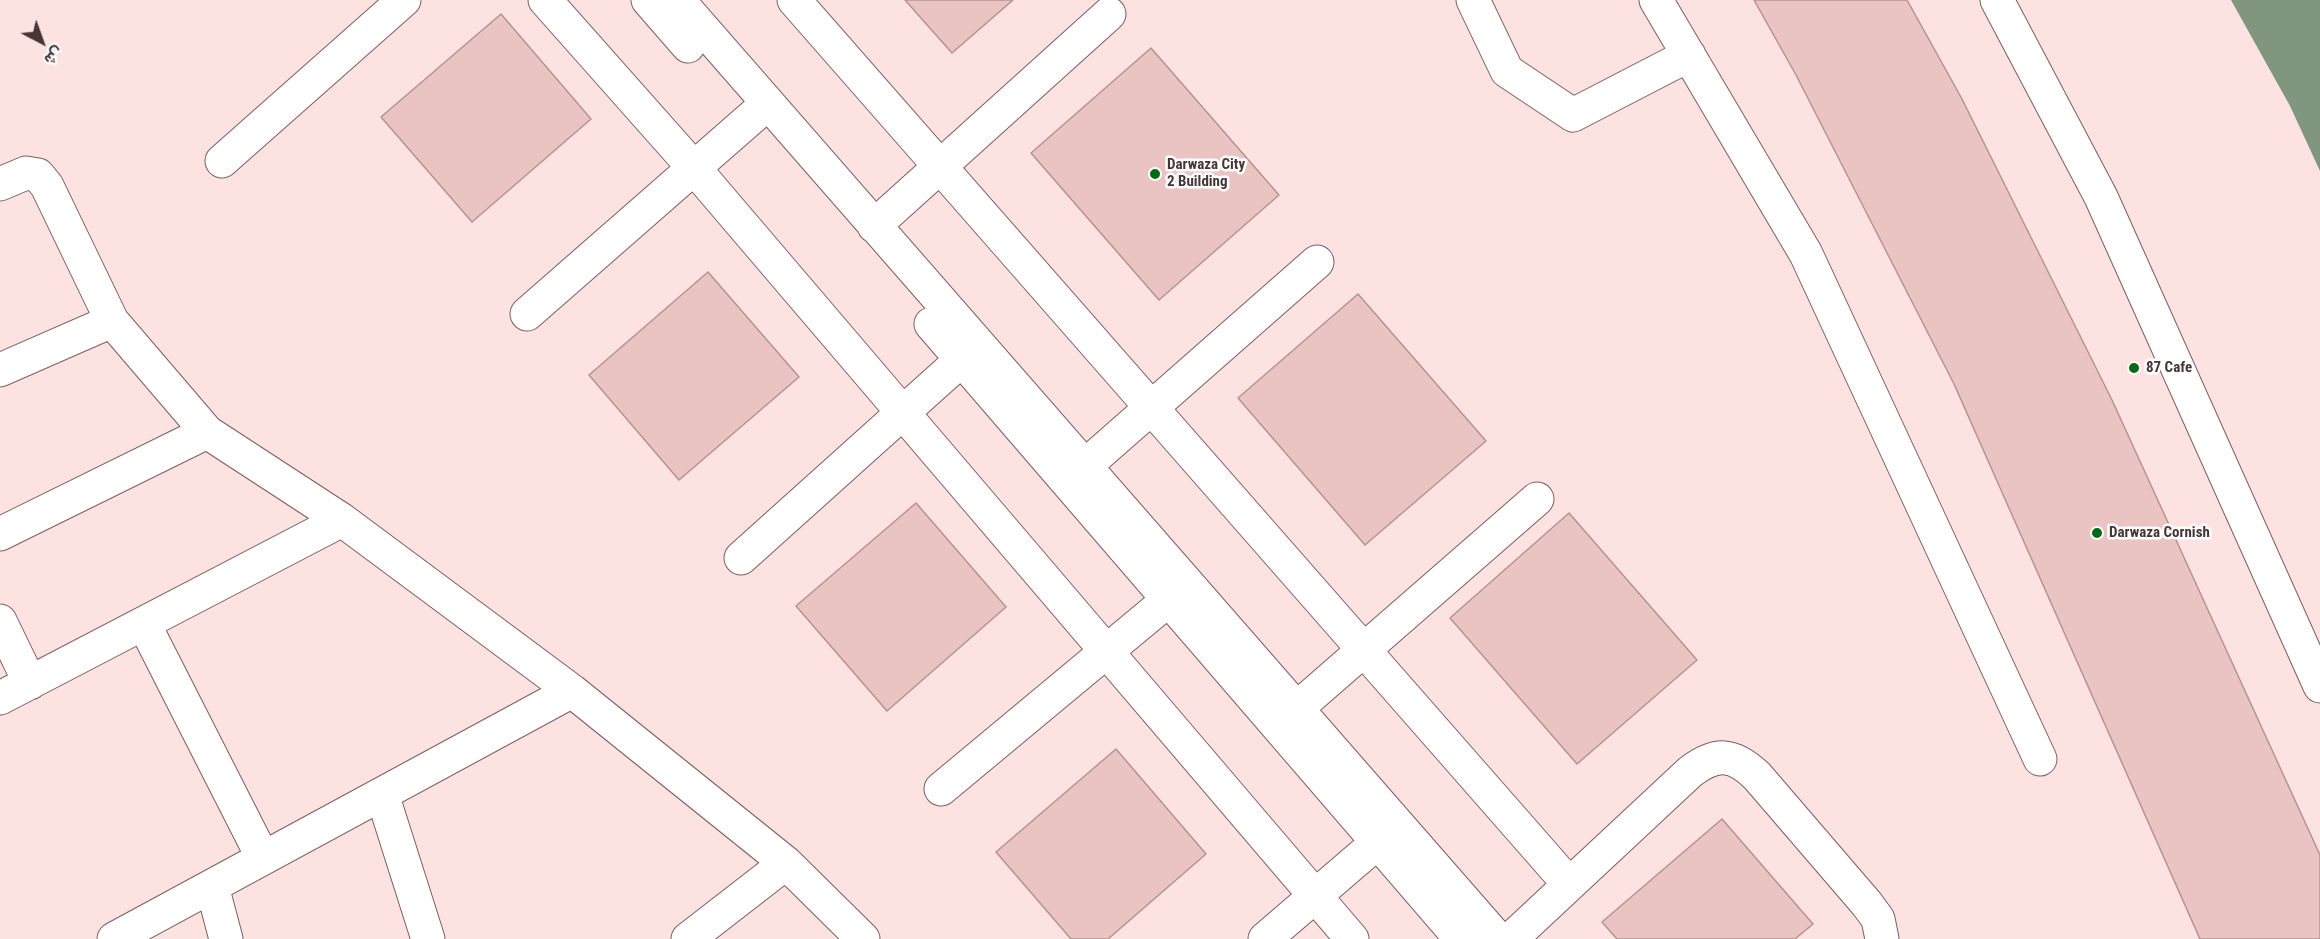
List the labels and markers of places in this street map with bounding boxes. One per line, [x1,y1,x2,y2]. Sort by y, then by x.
place label: Darwaza City 2 Building [1167,156,1245,191]
marker: Darwaza City 2 Building [1148,167,1162,181]
place label: 87 Cafe [2146,359,2192,377]
marker: 87 Cafe [2127,361,2141,375]
place label: Darwaza Cornish [2109,524,2210,542]
marker: Darwaza Cornish [2090,526,2104,540]

